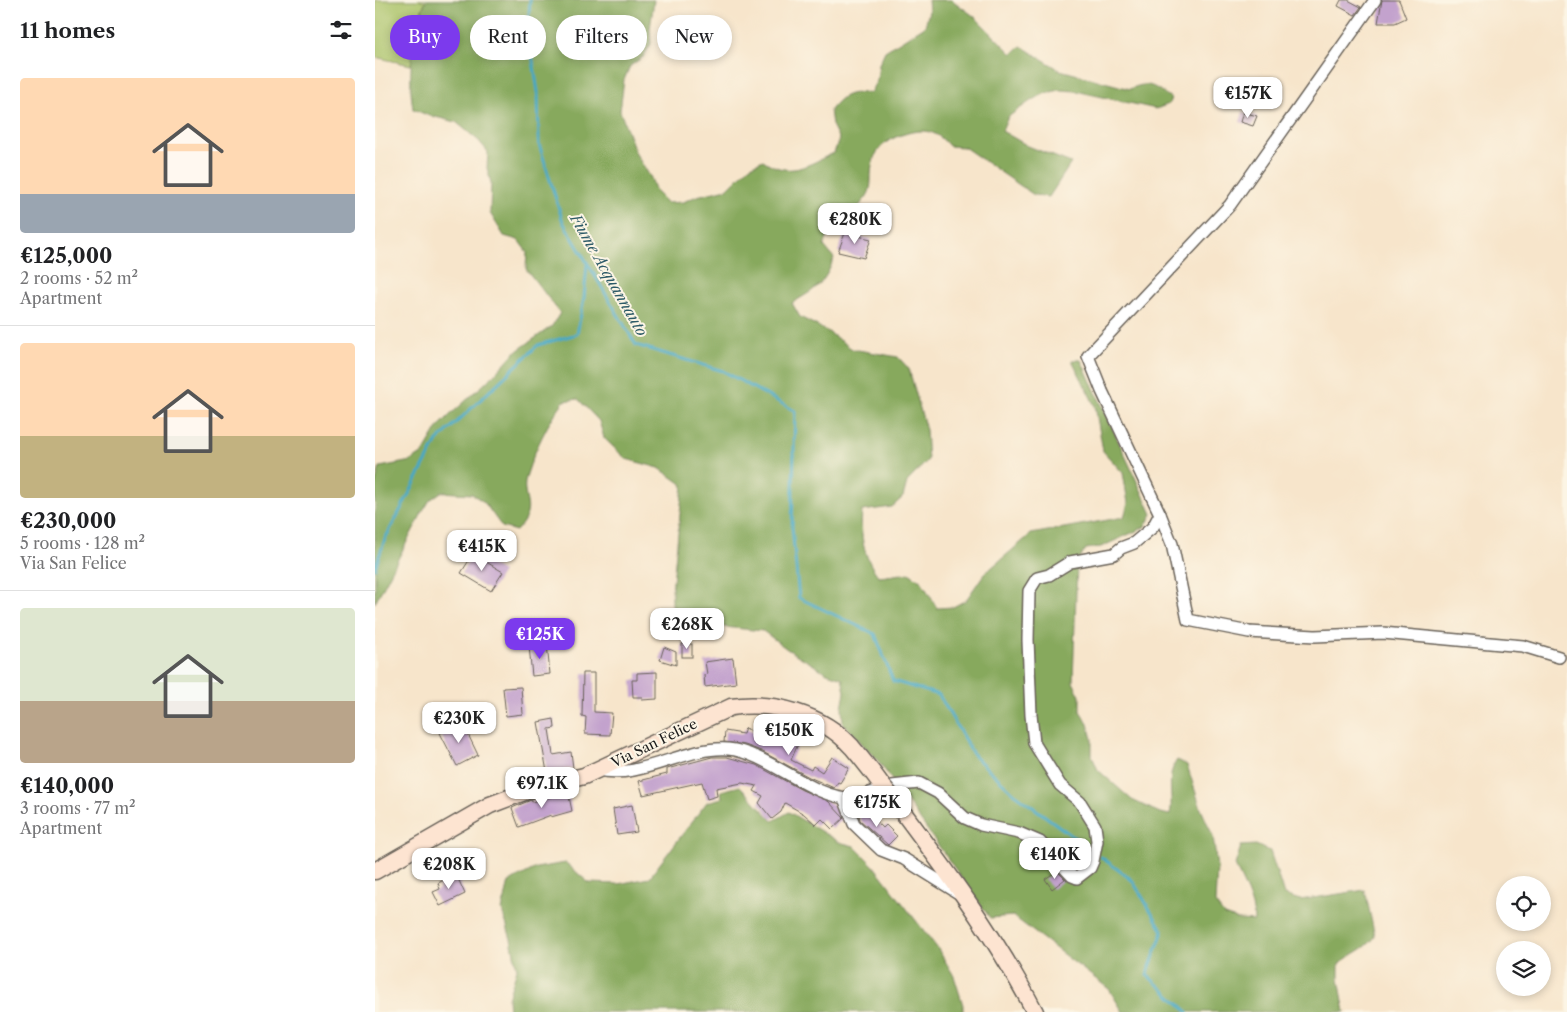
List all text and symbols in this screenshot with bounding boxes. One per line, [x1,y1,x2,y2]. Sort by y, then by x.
chip: Buy [390,15,460,60]
chip: Rent [470,15,546,60]
chip: Filters [556,15,647,60]
chip: New [657,15,732,60]
icon: filters [327,16,355,44]
text: 11 homes [20,18,115,43]
pin: €157K [1213,76,1283,119]
text: €157K [1224,83,1272,103]
icon: home [143,110,233,200]
pin: €280K [820,202,890,245]
text: €280K [829,209,881,229]
water label: Fiume Acquannauto [566,210,652,339]
text: €125,000 [20,243,112,268]
text: 2 rooms · 52 m² [20,268,138,288]
text: Apartment [20,288,102,308]
icon: home [143,376,233,466]
text: €230,000 [20,508,116,533]
pin: €415K [447,530,517,572]
text: 5 rooms · 128 m² [20,533,145,553]
text: €415K [458,536,506,556]
text: Via San Felice [20,553,127,573]
pin: €268K [652,608,722,650]
text: €268K [661,614,713,634]
pin: €125K [505,618,575,660]
text: €125K [516,624,564,644]
icon: home [143,641,233,731]
pin: €230K [424,702,494,744]
text: €230K [433,708,485,728]
street label: Via San Felice [607,714,700,772]
pin: €150K [754,714,824,756]
text: €150K [764,720,814,740]
pin: €97.1K [501,766,583,809]
text: €140,000 [20,773,114,798]
text: €97.1K [516,773,568,793]
pin: €175K [842,786,912,828]
text: €175K [853,792,901,812]
text: 3 rooms · 77 m² [20,798,136,818]
text: Apartment [20,818,102,838]
pin: €140K [1020,838,1090,880]
text: €140K [1030,844,1080,864]
pin: €208K [414,848,484,890]
text: €208K [423,854,475,874]
map controls [1496,876,1551,996]
button: locate [1496,876,1551,931]
button: layers [1496,941,1551,996]

